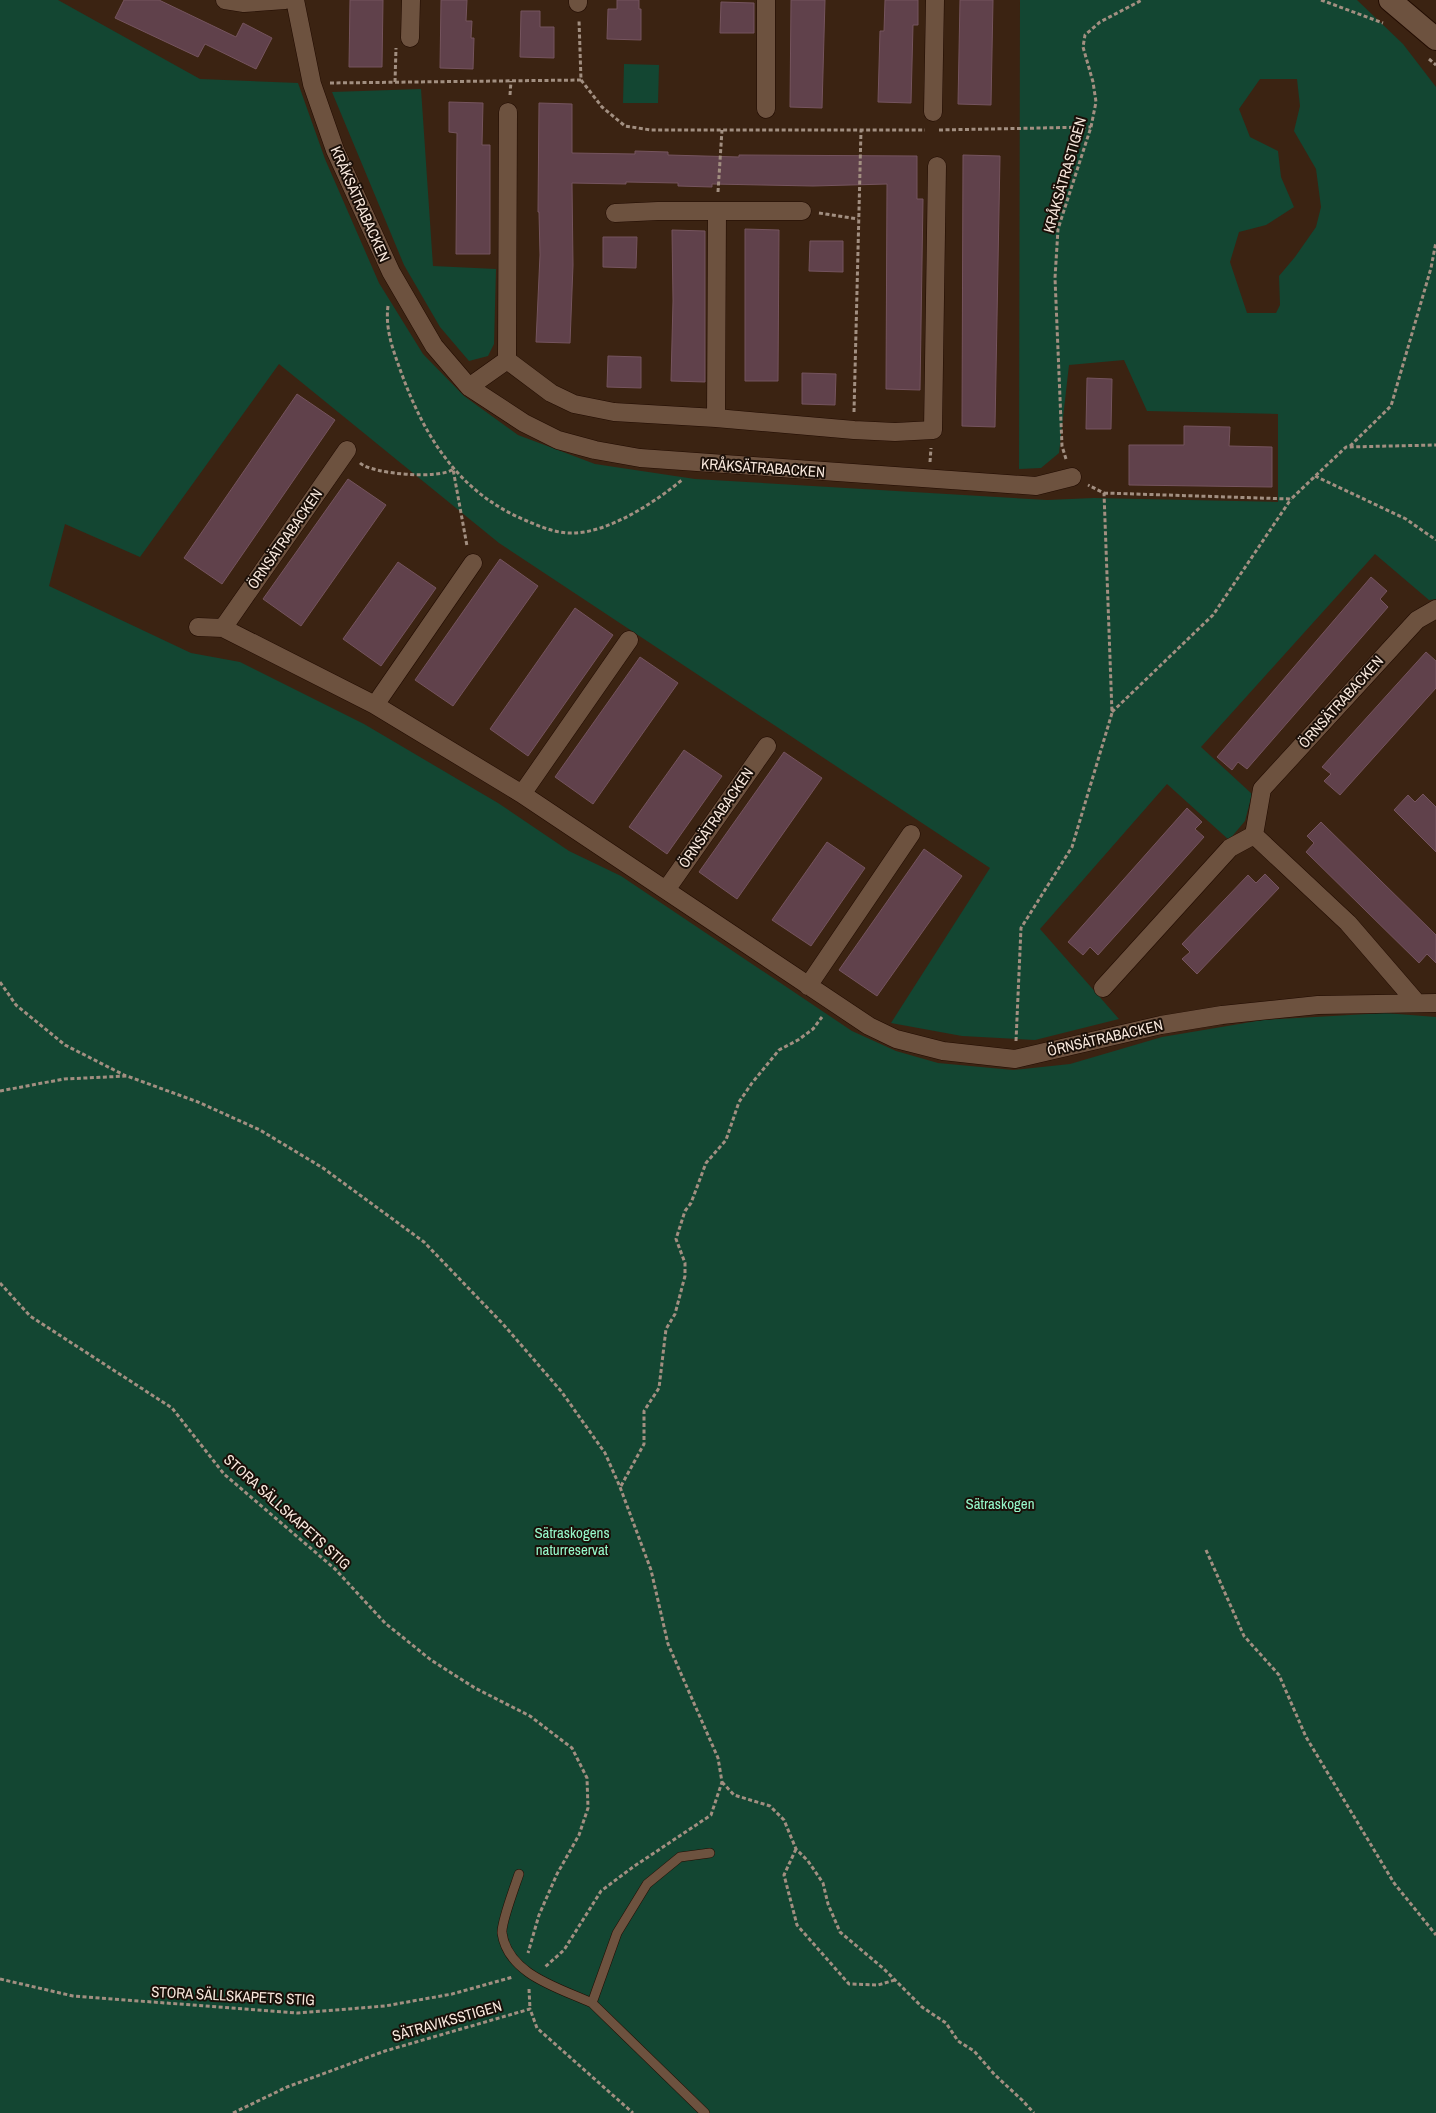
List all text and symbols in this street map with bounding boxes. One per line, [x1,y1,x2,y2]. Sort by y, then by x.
street label: KRÅKSÄTRASTIGEN [1038,115,1091,235]
street label: KRÅKSÄTRABACKEN [326,143,395,265]
street label: KRÅKSÄTRABACKEN [700,453,826,482]
street label: ÖRNSÄTRABACKEN [242,484,327,593]
street label: ÖRNSÄTRABACKEN [1293,651,1388,753]
street label: ÖRNSÄTRABACKEN [673,763,758,872]
street label: ÖRNSÄTRABACKEN [1045,1014,1165,1061]
street label: STORA SÄLLSKAPETS STIG [219,1449,355,1574]
park label: Sätraskogen [965,1493,1035,1514]
park label: Sätraskogens naturreservat [534,1522,610,1560]
street label: STORA SÄLLSKAPETS STIG [151,1981,315,2010]
street label: SÄTRAVIKSSTIGEN [390,1995,504,2046]

